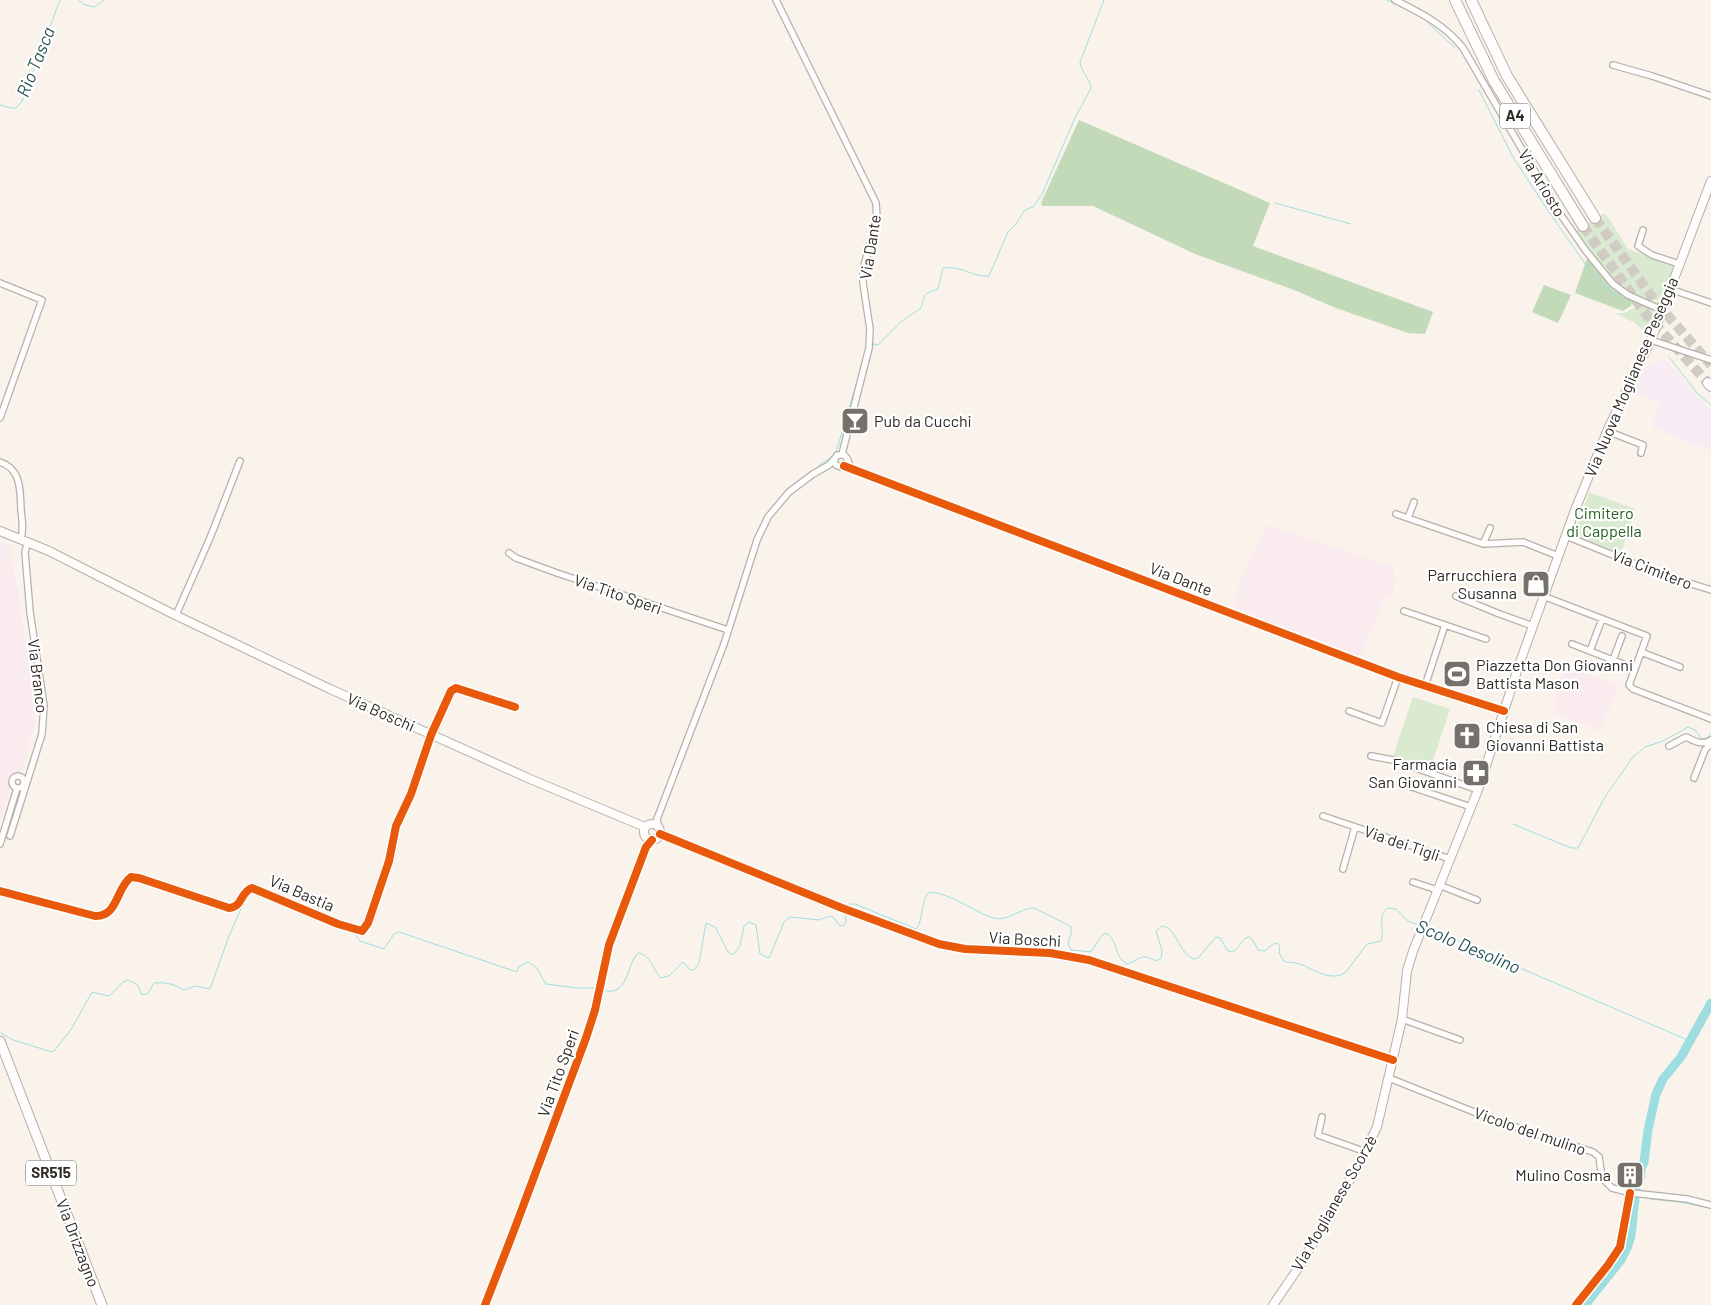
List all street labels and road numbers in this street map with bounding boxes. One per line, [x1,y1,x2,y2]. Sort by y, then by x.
road number: A4 [1500,104,1530,128]
street label: Via Ariosto [1515,146,1570,220]
street label: Via Dante [855,213,884,281]
street label: Via Nuova Moglianese Peseggia [1580,274,1681,480]
street label: Via Cimitero [1609,545,1695,593]
street label: Via Dante [1147,558,1215,599]
street label: Via Tito Speri [572,570,665,617]
street label: Via Branco [25,638,52,714]
street label: Via Boschi [344,688,418,735]
street label: Via dei Tigli [1362,821,1442,864]
street label: Via Bastia [267,870,338,915]
street label: Via Boschi [988,927,1062,950]
street label: Via Tito Speri [533,1026,582,1119]
street label: Vicolo del mulino [1472,1102,1589,1159]
street label: Via Moglianese Scorzè [1287,1131,1380,1274]
road number: SR515 [26,1160,76,1186]
street label: Via Drizzagno [53,1196,104,1290]

